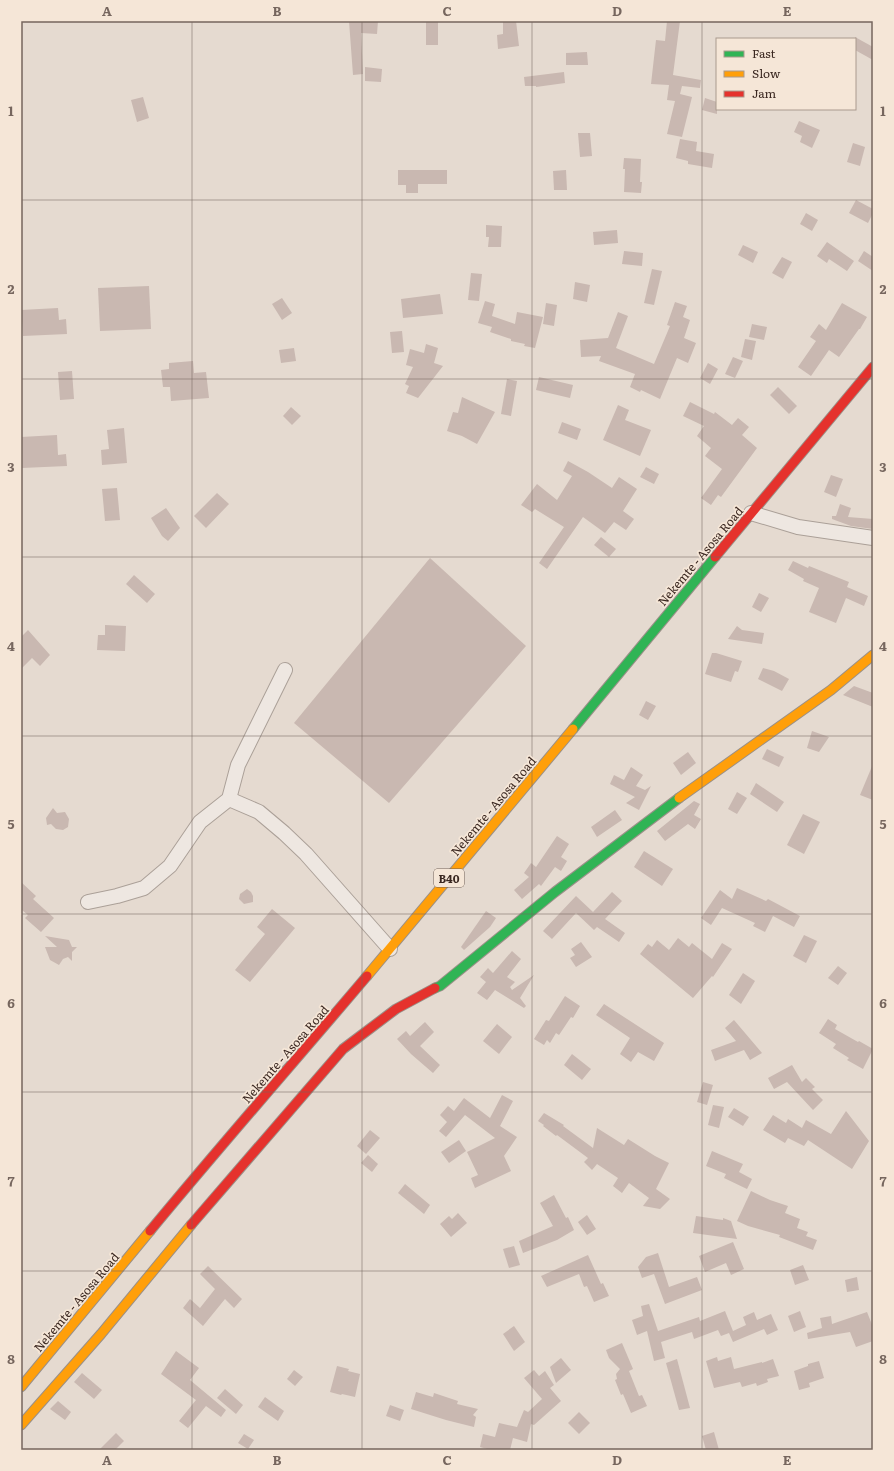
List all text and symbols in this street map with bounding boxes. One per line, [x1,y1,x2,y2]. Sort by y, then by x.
text: A [102,1,112,20]
text: B [273,1,282,20]
text: C [442,1,452,20]
text: D [612,1,622,20]
text: E [783,1,792,20]
legend [716,38,856,110]
text: Fast [752,44,776,62]
text: Slow [752,64,781,82]
text: Jam [752,84,777,102]
text: 1 [8,101,14,120]
text: 1 [880,101,886,120]
text: 2 [8,279,15,298]
text: 2 [880,279,887,298]
text: 3 [7,457,15,476]
text: 3 [879,457,887,476]
street label: Nekemte - Asosa Road [653,502,747,610]
text: 4 [7,636,15,655]
text: 4 [879,636,887,655]
street label: Nekemte - Asosa Road [446,752,540,860]
text: 5 [7,814,15,833]
text: 5 [879,814,887,833]
road number: B40 [434,869,464,887]
text: 6 [7,993,15,1012]
text: 6 [879,993,887,1012]
street label: Nekemte - Asosa Road [237,1001,333,1107]
text: 7 [7,1171,15,1190]
text: 7 [879,1171,887,1190]
street label: Nekemte - Asosa Road [29,1248,123,1356]
text: 8 [7,1349,15,1368]
text: 8 [879,1349,887,1368]
text: A [102,1450,112,1469]
text: B [273,1450,282,1469]
text: C [442,1450,452,1469]
text: D [612,1450,622,1469]
text: E [783,1450,792,1469]

